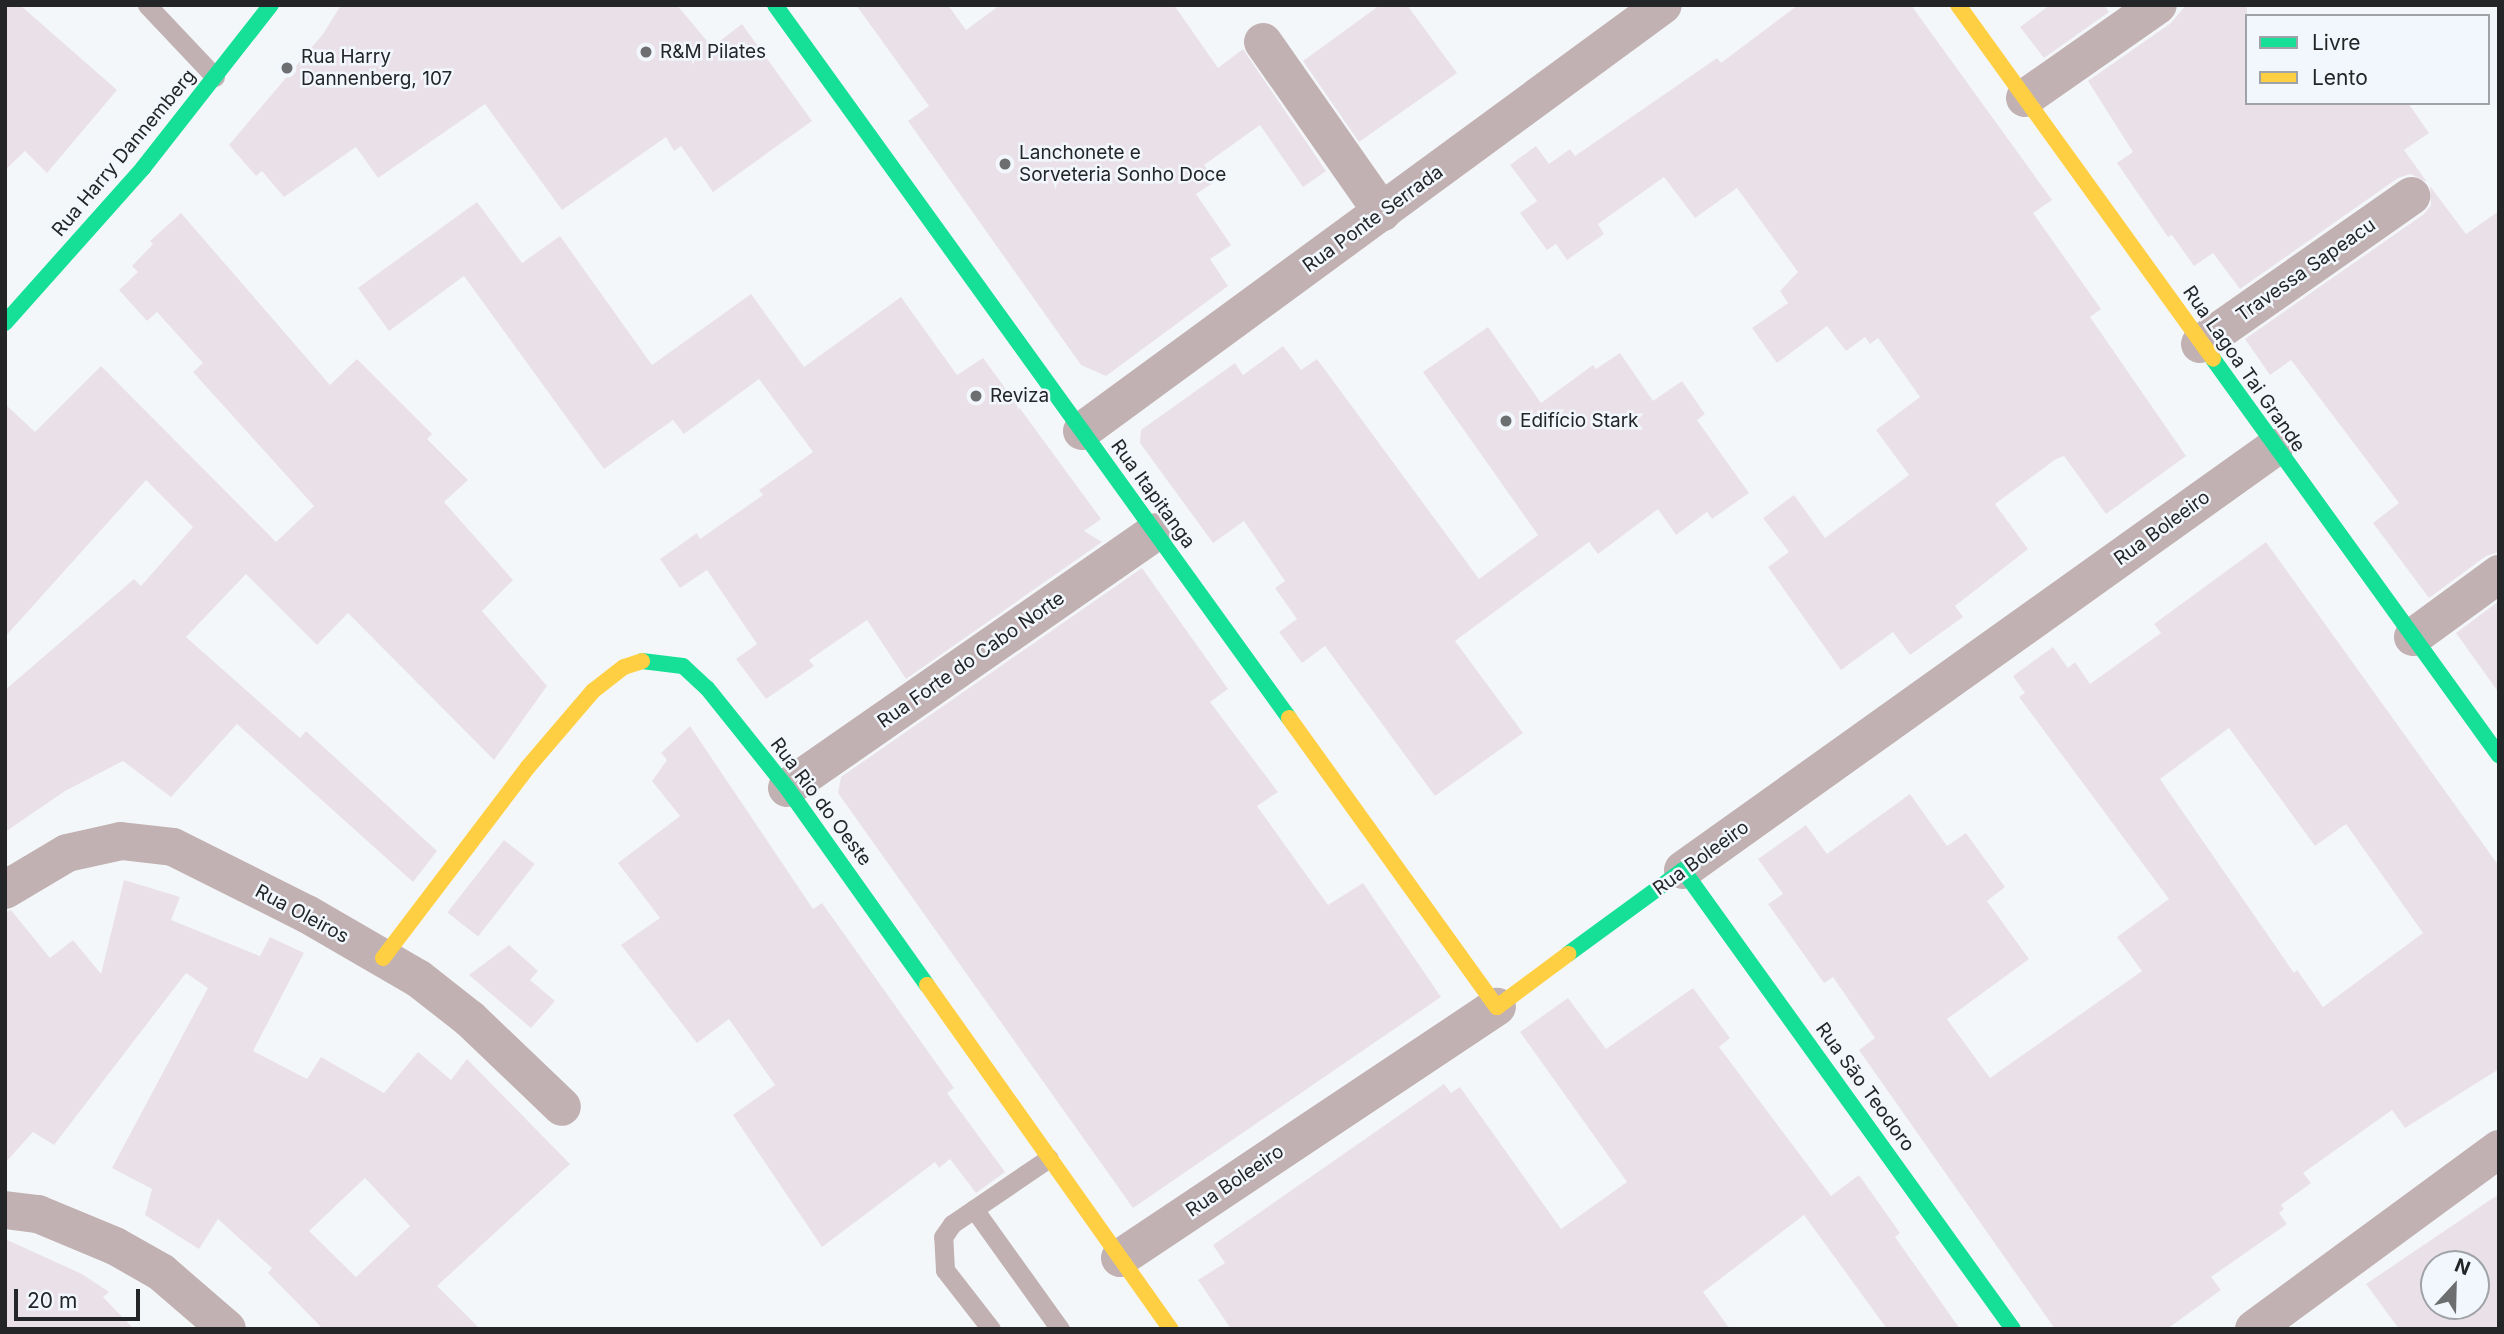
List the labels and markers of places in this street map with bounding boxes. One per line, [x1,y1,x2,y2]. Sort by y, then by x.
place label: R&M Pilates [660,41,766,63]
marker: R&M Pilates [638,44,654,60]
place label: Rua Harry Dannenberg, 107 [301,46,452,90]
marker: Rua Harry Dannenberg, 107 [279,60,295,76]
place label: Lanchonete e Sorveteria Sonho Doce [1019,142,1226,186]
marker: Lanchonete e Sorveteria Sonho Doce [997,156,1013,172]
place label: Reviza [990,385,1049,407]
marker: Reviza [968,388,984,404]
place label: Edifício Stark [1520,410,1639,432]
marker: Edifício Stark [1498,413,1514,429]

